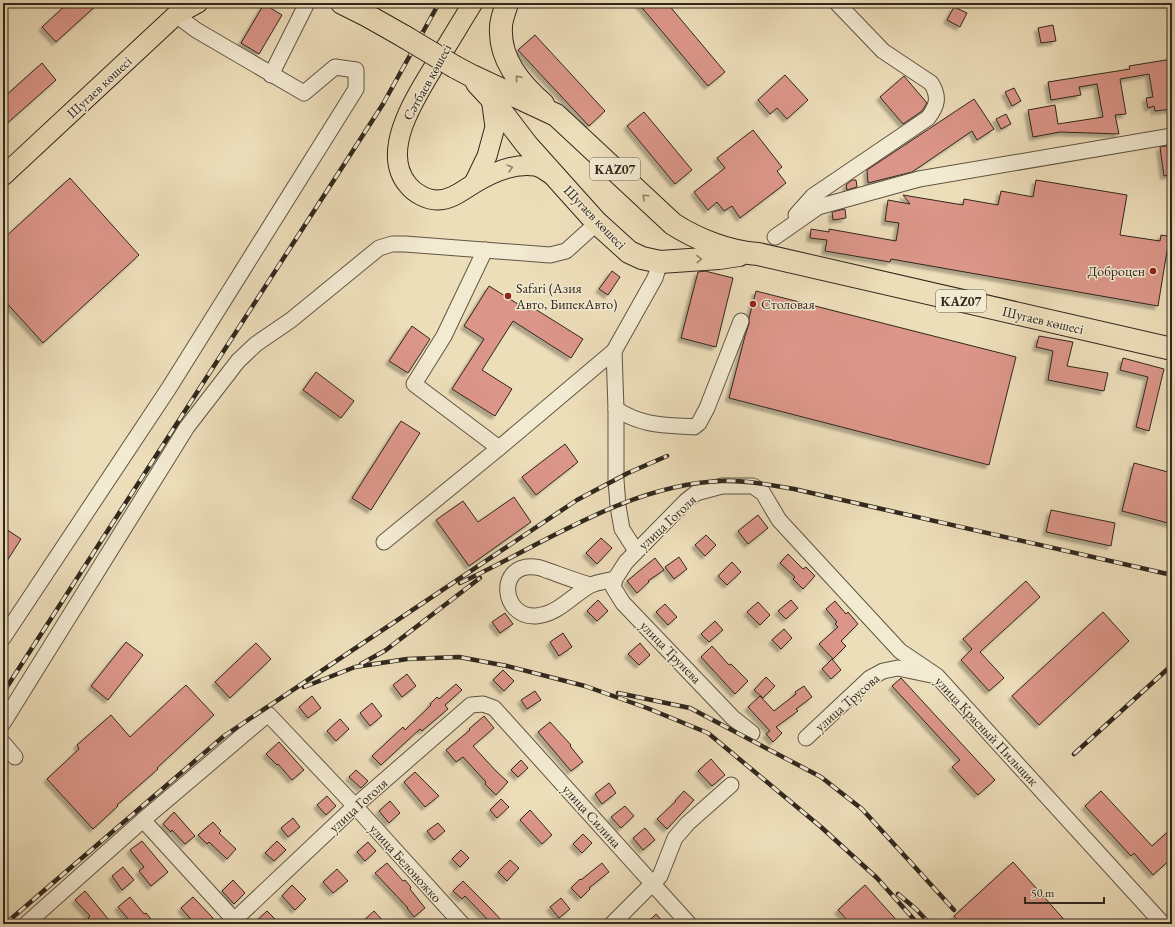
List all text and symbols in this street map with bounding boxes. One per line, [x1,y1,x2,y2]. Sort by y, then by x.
street label: Сәтбаев көшесі [399,40,456,124]
street label: Шугаев көшесі [63,52,136,122]
one-way arrow [516,76,523,83]
road number: KAZ07 [590,158,640,180]
one-way arrow [506,164,513,173]
street label: Шугаев көшесі [560,181,631,253]
one-way arrow [642,194,650,202]
one-way arrow [696,255,702,263]
place label: Доброцен [1087,262,1145,280]
marker: Доброцен [1148,266,1158,276]
place label: Safari (Азия Авто, БипекАвто) [515,279,617,313]
road number: KAZ07 [936,290,986,312]
marker: Safari (Азия Авто, БипекАвто) [503,291,513,301]
place label: Столовая [761,295,815,313]
marker: Столовая [748,299,758,309]
street label: Шугаев көшесі [1001,302,1086,338]
street label: улица Гоголя [634,491,700,553]
street label: улица Трунева [636,617,706,688]
street label: улица Трусова [811,669,883,735]
street label: улица Красный Пильщик [931,672,1043,790]
street label: улица Гоголя [325,774,391,836]
street label: улица Силина [559,780,626,852]
street label: улица Белоножко [366,820,446,906]
scale bar [1025,879,1104,905]
text: 50 m [1031,885,1055,901]

